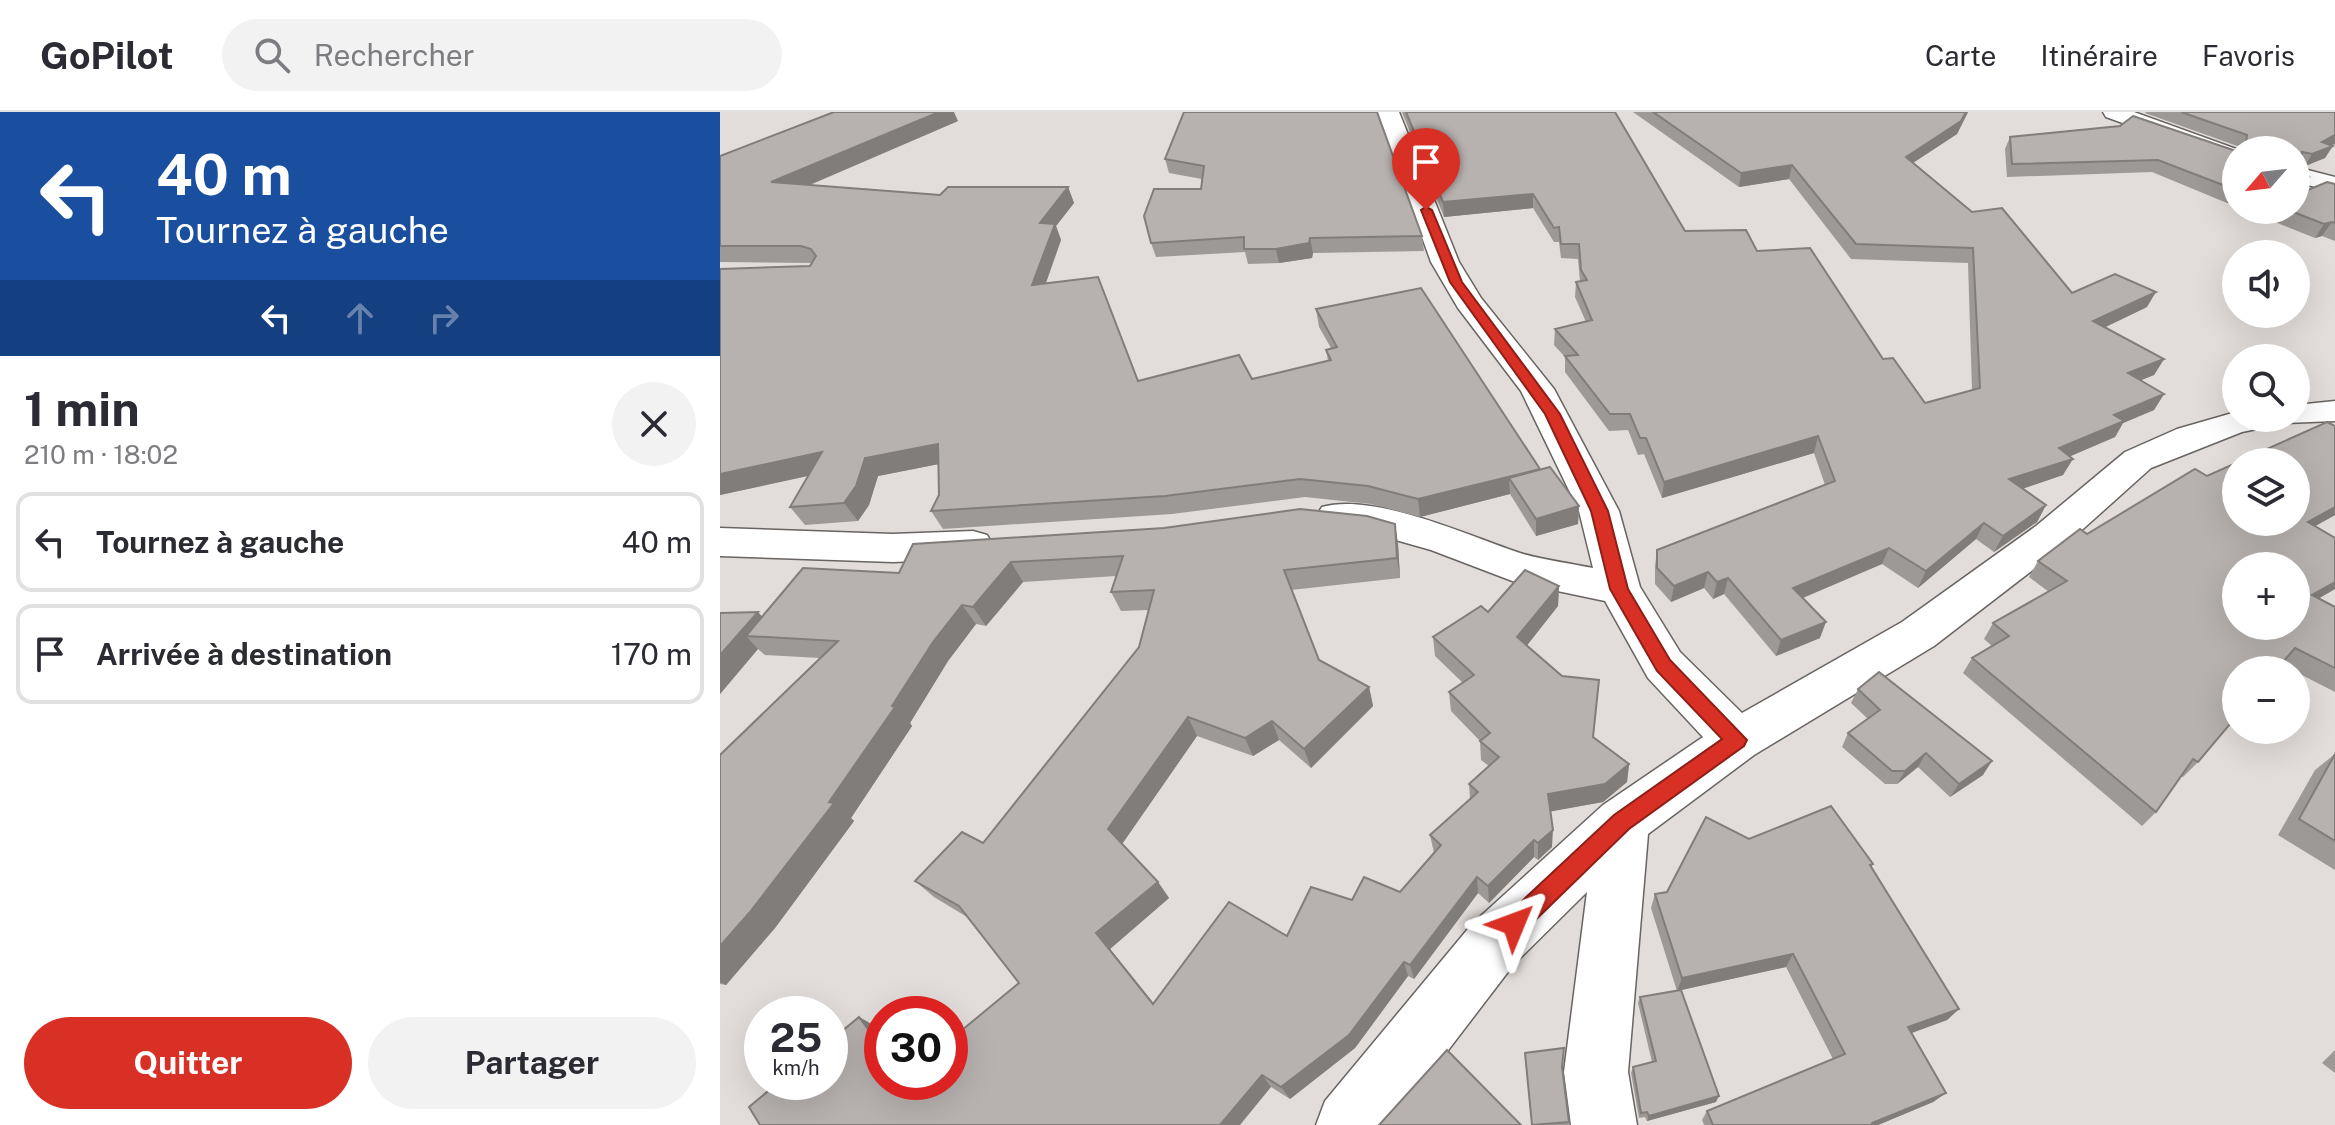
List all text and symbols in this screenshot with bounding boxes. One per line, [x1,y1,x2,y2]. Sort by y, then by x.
search box [222,19,782,91]
text: GoPilot [40,33,174,78]
icon: search [250,33,294,77]
text: Rechercher [314,37,475,73]
text: Carte [1925,39,1996,72]
text: Itinéraire [2040,39,2158,72]
text: Favoris [2202,39,2295,72]
pin [1392,128,1460,210]
north arrow [2222,136,2310,224]
map controls [2222,136,2310,744]
icon: arrive [1404,140,1448,184]
text: 40 m [156,142,292,208]
icon: left [24,144,128,248]
text: Tournez à gauche [156,209,449,251]
button: sound [2222,240,2310,328]
icon: left [254,296,298,340]
icon: ahead [338,296,382,340]
icon: right [422,296,466,340]
button: search [2222,344,2310,432]
text: 1 min [24,380,140,437]
button: close [612,382,696,466]
text: 210 m · 18:02 [24,439,178,470]
button: layers [2222,448,2310,536]
icon: left [28,520,72,564]
text: Tournez à gauche [96,524,344,560]
text: 40 m [622,524,692,560]
button: + [2222,552,2310,640]
icon: arrive [28,632,72,676]
text: Arrivée à destination [96,636,392,672]
text: 170 m [611,636,692,672]
button: − [2222,656,2310,744]
position arrow [1472,882,1556,966]
speed limit sign: 30 [864,996,968,1100]
text: 25 [770,1014,822,1061]
button: Quitter [24,1017,352,1109]
button: Partager [368,1017,696,1109]
text: km/h [772,1056,820,1080]

